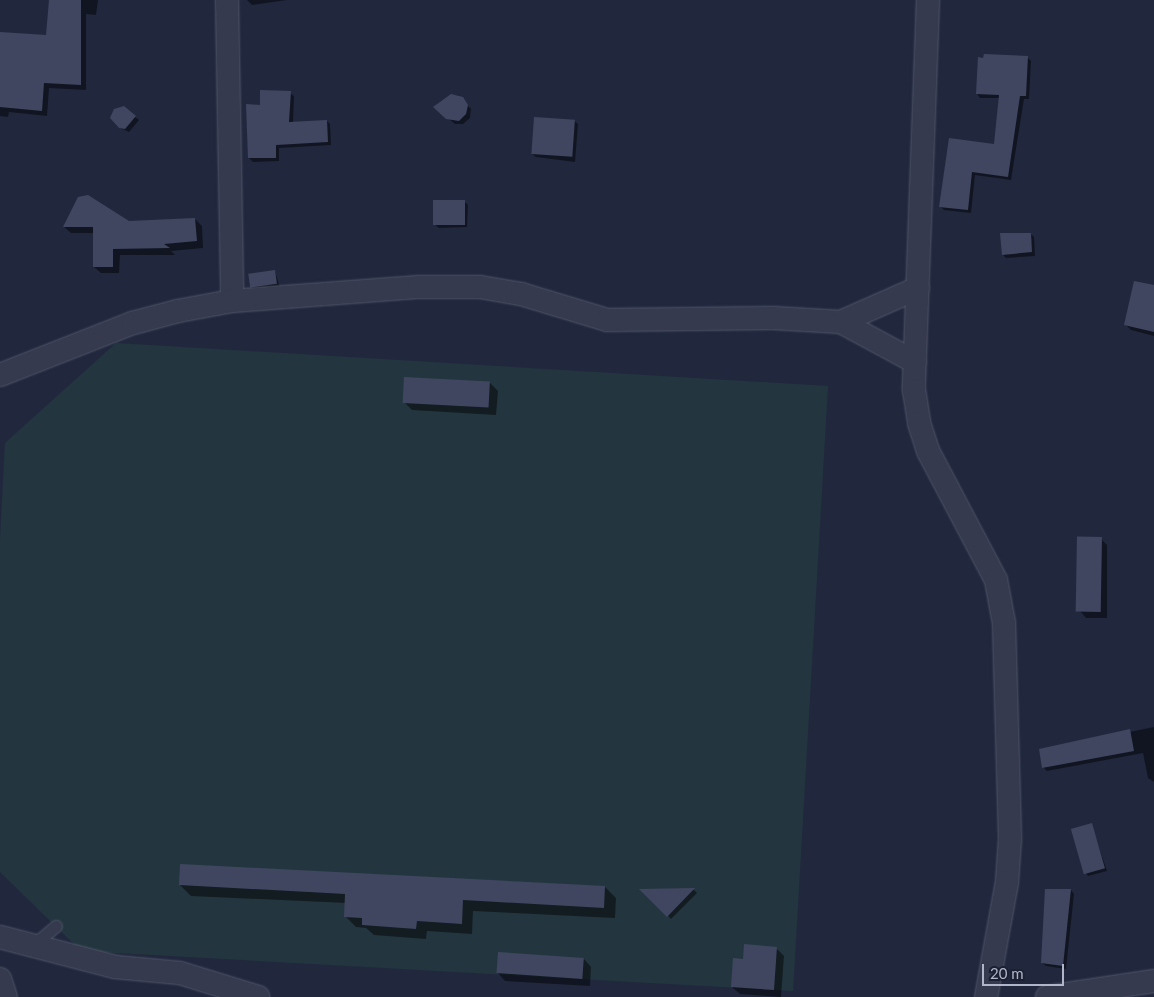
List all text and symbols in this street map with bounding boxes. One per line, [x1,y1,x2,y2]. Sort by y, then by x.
scale bar [984,954,1066,986]
text: 20 m [990,964,1024,982]

